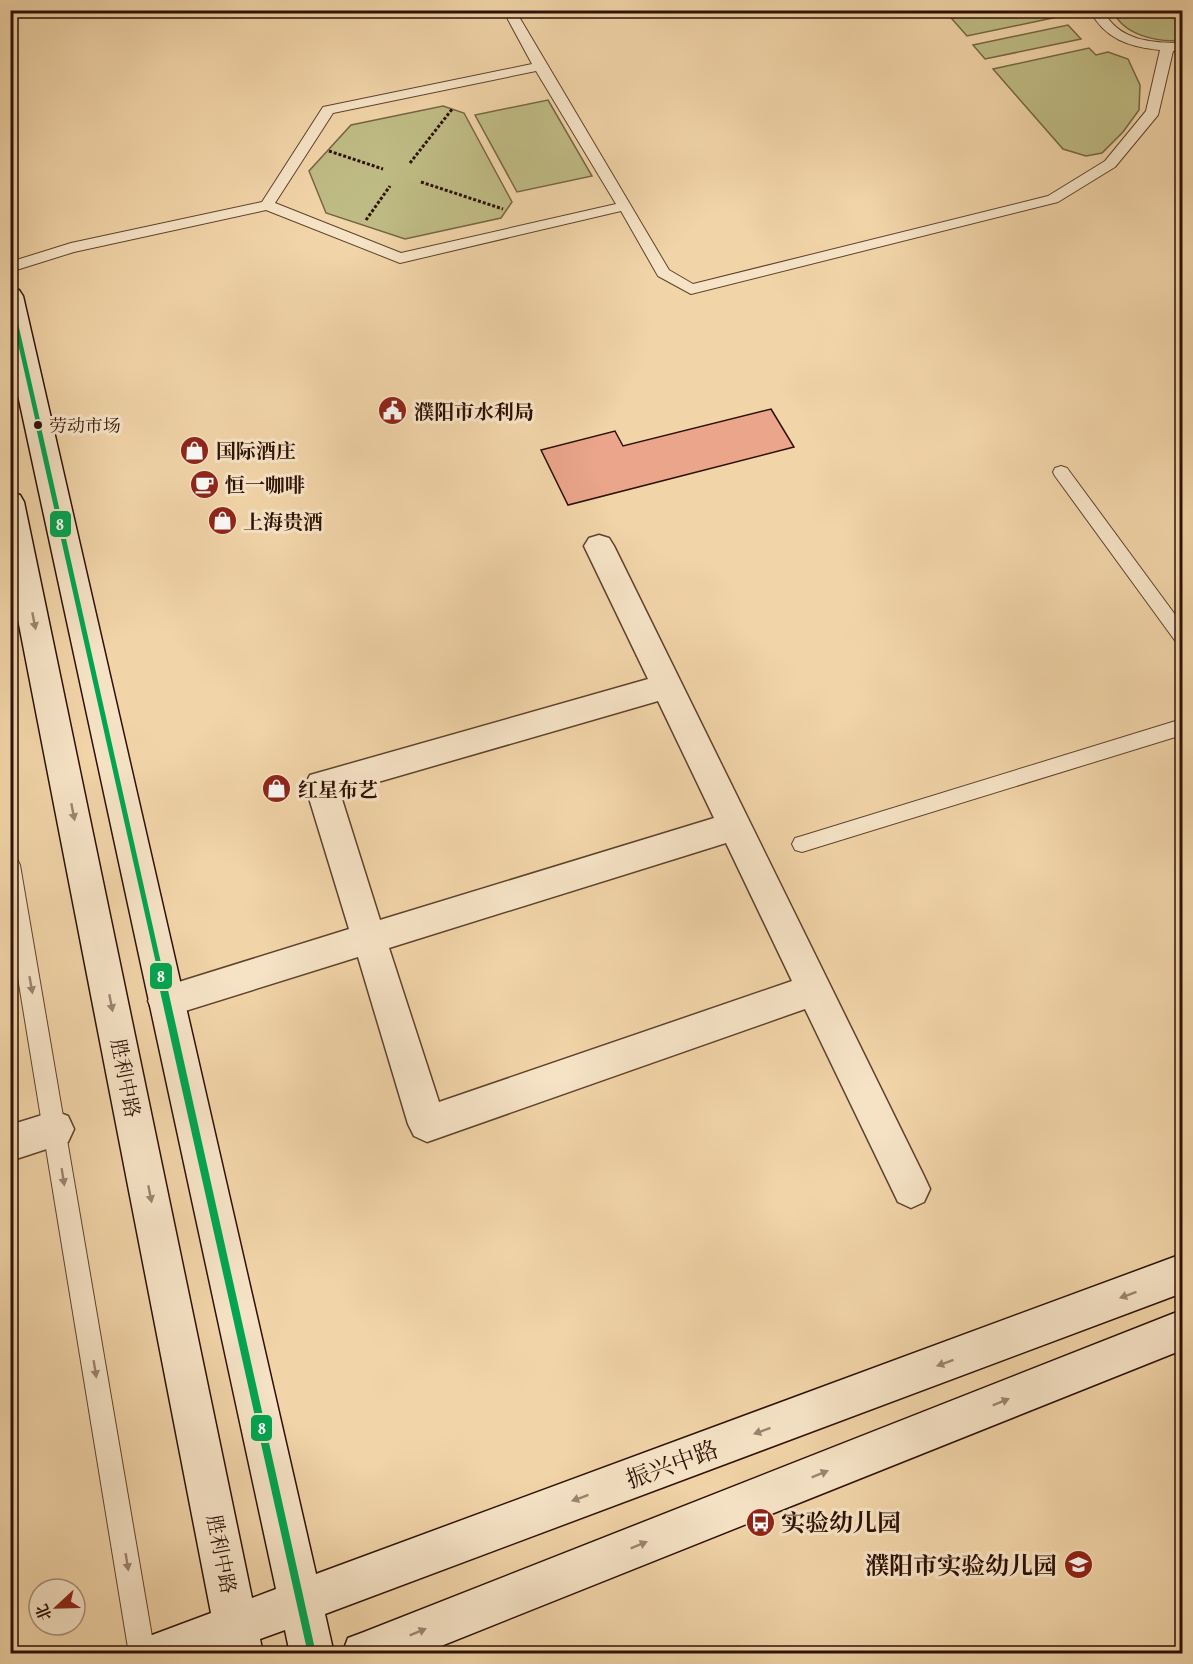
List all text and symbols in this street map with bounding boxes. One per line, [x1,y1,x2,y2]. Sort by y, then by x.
public building icon: 濮阳市水利局 [377,395,409,427]
place label: 濮阳市水利局 [414,397,534,426]
place label: 劳动市场 [49,412,121,439]
marker: 劳动市场 [32,419,44,431]
shop icon: 国际酒庄 [179,434,211,466]
place label: 国际酒庄 [216,436,296,465]
cafe icon: 恒一咖啡 [188,468,220,500]
place label: 恒一咖啡 [225,470,305,499]
shop icon: 上海贵酒 [206,505,238,537]
place label: 上海贵酒 [243,507,323,536]
line badge: 8 [49,510,72,538]
text: 8 [56,512,64,536]
one-way arrow [30,612,40,630]
shop icon: 红星布艺 [261,773,293,805]
place label: 红星布艺 [298,775,378,804]
one-way arrow [69,803,78,822]
line badge: 8 [149,962,173,990]
text: 8 [157,964,165,988]
one-way arrow [26,975,35,994]
one-way arrow [107,994,116,1013]
street label: 胜利中路 [104,1036,148,1120]
one-way arrow [58,1168,67,1187]
one-way arrow [146,1185,155,1204]
one-way arrow [1119,1291,1137,1300]
one-way arrow [936,1358,954,1368]
one-way arrow [90,1360,99,1379]
one-way arrow [993,1397,1011,1407]
line badge: 8 [250,1414,273,1442]
text: 8 [258,1416,266,1440]
one-way arrow [753,1426,771,1436]
street label: 振兴中路 [621,1431,723,1497]
one-way arrow [811,1468,829,1478]
one-way arrow [570,1494,588,1504]
place label: 实验幼儿园 [781,1505,901,1540]
bus stop icon: 实验幼儿园 [744,1506,776,1538]
street label: 胜利中路 [200,1512,244,1596]
one-way arrow [630,1540,648,1550]
place label: 濮阳市实验幼儿园 [865,1548,1057,1583]
school or university icon: 濮阳市实验幼儿园 [1062,1549,1094,1581]
one-way arrow [122,1552,131,1571]
north arrow [27,1577,87,1637]
text: 北 [29,1601,57,1625]
one-way arrow [409,1627,427,1636]

